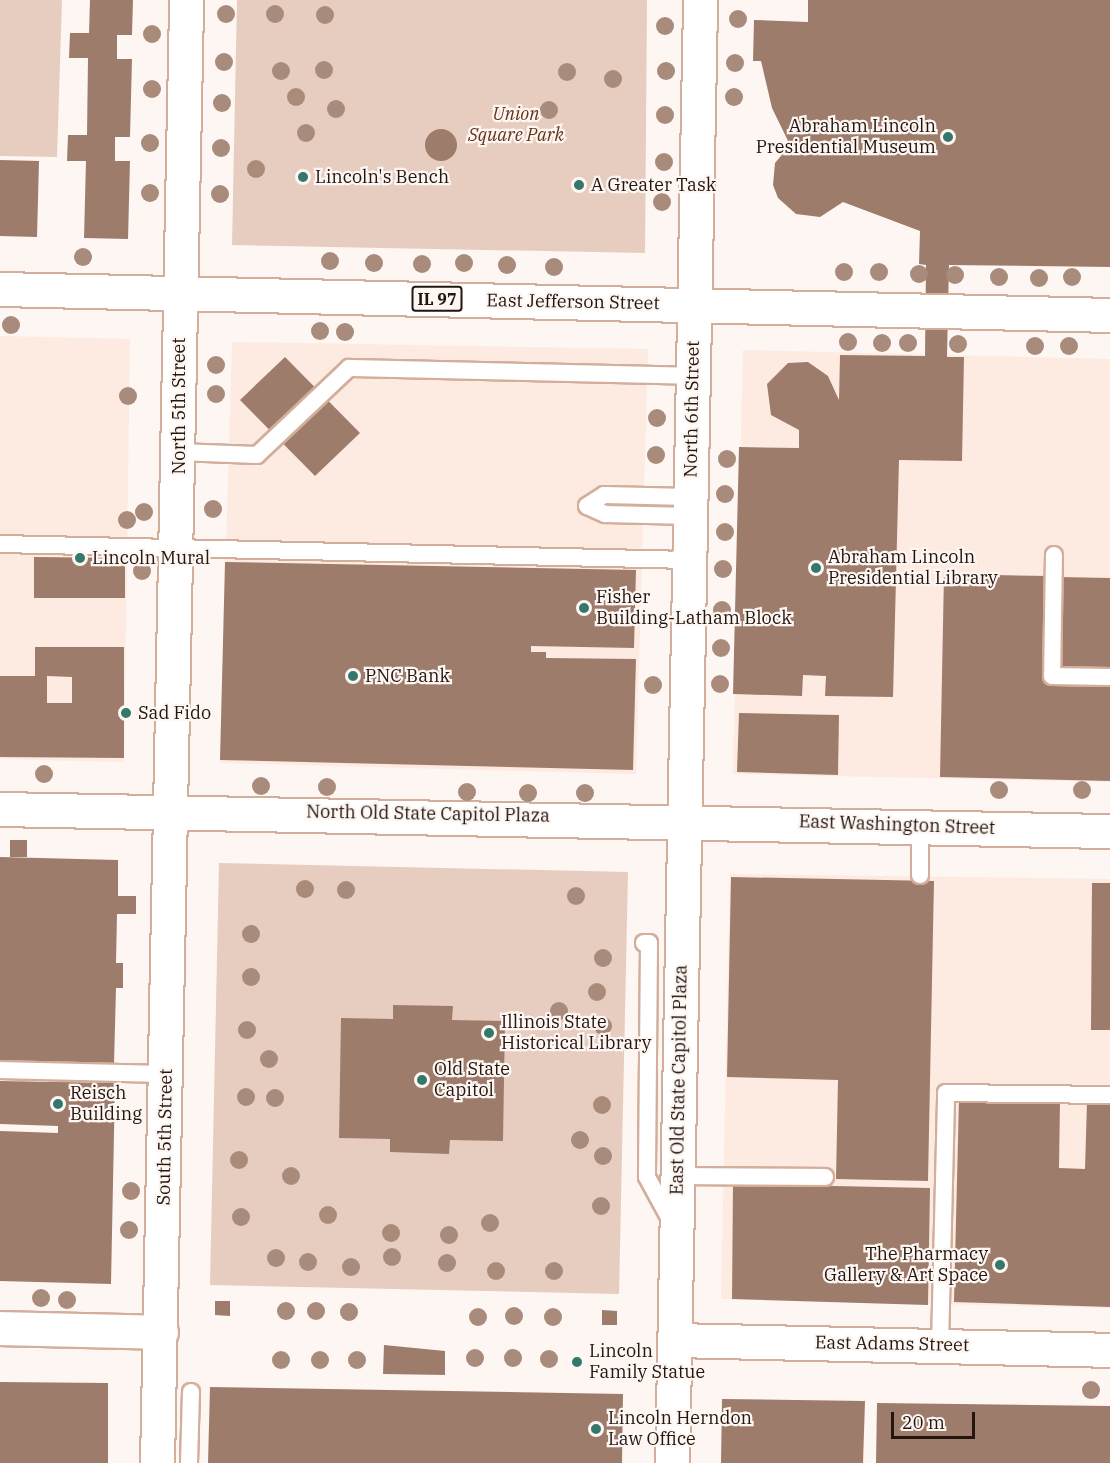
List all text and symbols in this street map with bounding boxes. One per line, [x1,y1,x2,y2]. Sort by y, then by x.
park label: Union Square Park [468,104,564,146]
place label: Abraham Lincoln Presidential Museum [756,116,936,158]
marker: Abraham Lincoln Presidential Museum [941,130,955,144]
place label: Lincoln's Bench [315,166,449,188]
marker: Lincoln's Bench [296,170,310,184]
place label: A Greater Task [591,174,716,196]
marker: A Greater Task [572,178,586,192]
road number: IL 97 [412,286,462,312]
street label: East Jefferson Street [486,290,660,314]
street label: North 5th Street [168,337,190,475]
street label: North 6th Street [680,340,704,478]
place label: Lincoln Mural [92,547,210,569]
place label: Abraham Lincoln Presidential Library [828,547,998,590]
marker: Lincoln Mural [73,551,87,565]
marker: Abraham Lincoln Presidential Library [809,561,823,575]
place label: Fisher Building-Latham Block [596,587,792,630]
marker: Fisher Building-Latham Block [577,601,591,615]
place label: PNC Bank [365,665,450,687]
marker: PNC Bank [346,669,360,683]
place label: Sad Fido [138,702,211,724]
marker: Sad Fido [119,706,133,720]
street label: North Old State Capitol Plaza [306,801,550,827]
street label: East Washington Street [798,811,996,839]
street label: East Old State Capitol Plaza [666,965,692,1195]
place label: Illinois State Historical Library [501,1012,651,1054]
marker: Illinois State Historical Library [482,1026,496,1040]
place label: Old State Capitol [434,1059,510,1102]
street label: South 5th Street [153,1068,177,1206]
marker: Old State Capitol [415,1073,429,1087]
place label: Reisch Building [70,1083,142,1126]
marker: Reisch Building [51,1097,65,1111]
place label: The Pharmacy Gallery & Art Space [824,1244,988,1286]
marker: The Pharmacy Gallery & Art Space [993,1258,1007,1272]
street label: East Adams Street [815,1332,969,1356]
place label: Lincoln Family Statue [589,1341,705,1384]
marker: Lincoln Family Statue [570,1355,584,1369]
scale bar [894,1400,978,1438]
place label: Lincoln Herndon Law Office [608,1408,752,1450]
text: 20 m [902,1411,945,1434]
marker: Lincoln Herndon Law Office [589,1422,603,1436]

